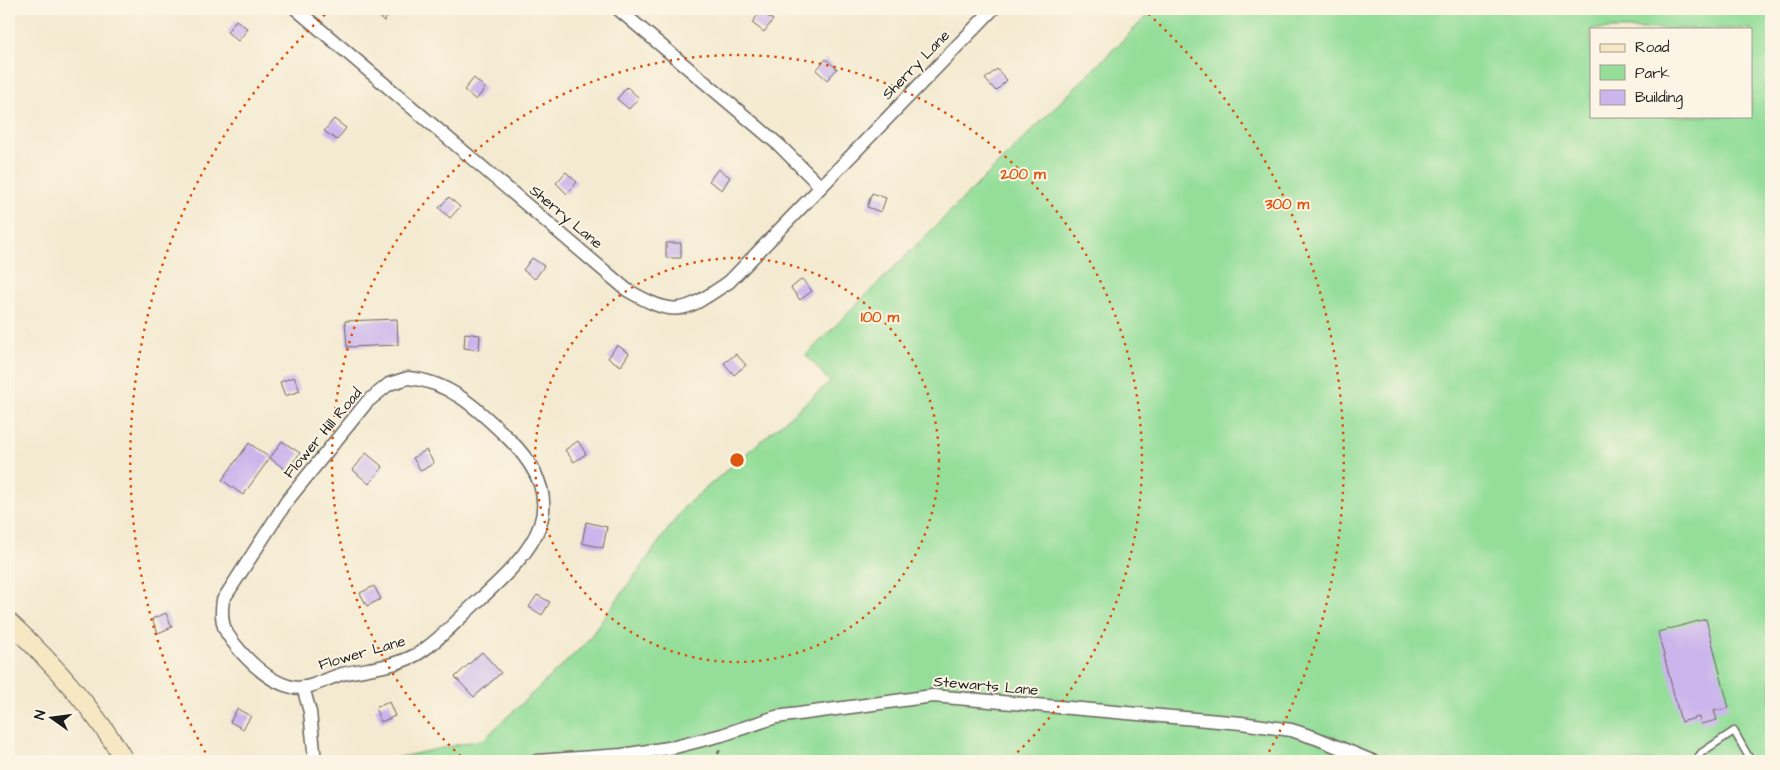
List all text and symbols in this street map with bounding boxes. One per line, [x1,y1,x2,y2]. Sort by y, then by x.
street label: Sherry Lane [877,25,955,105]
legend [1590,28,1752,118]
text: Road [1635,37,1670,58]
text: Park [1635,63,1670,84]
text: Building [1635,87,1683,109]
text: 200 m [999,164,1046,185]
street label: Sherry Lane [524,180,607,255]
text: 300 m [1264,194,1309,215]
text: 100 m [861,307,900,328]
street label: Flower Hill Road [279,383,367,483]
centre of rings [728,451,746,469]
street label: Flower Lane [316,631,408,675]
street label: Stewarts Lane [933,671,1039,701]
north arrow [28,692,78,742]
text: N [30,708,51,722]

